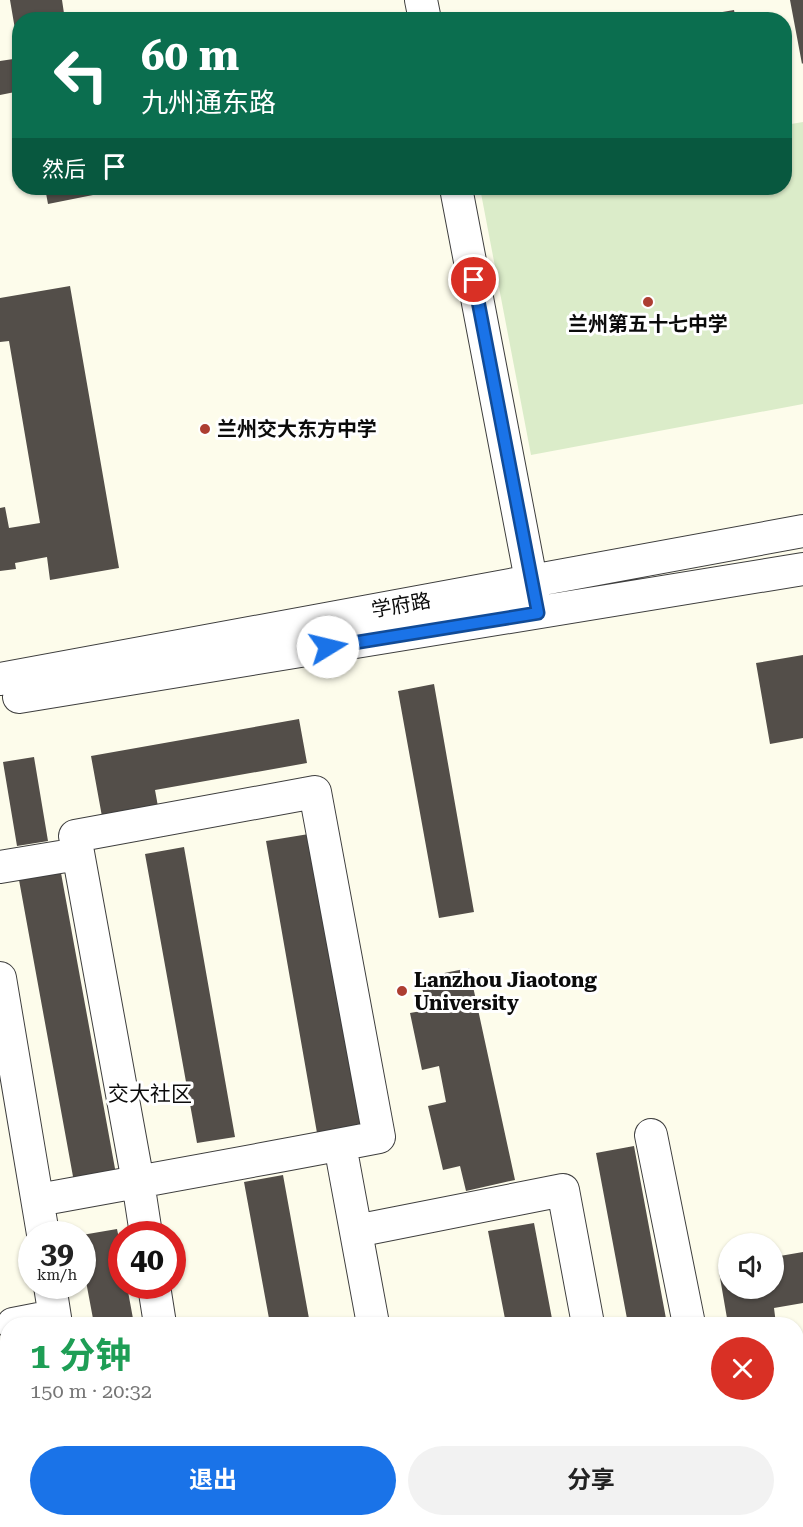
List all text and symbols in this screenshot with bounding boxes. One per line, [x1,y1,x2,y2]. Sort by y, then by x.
text: 60 m [141,31,239,80]
icon: left [42,36,120,114]
text: 九州通东路 [141,87,276,119]
icon: arrive [98,150,131,183]
text: 然后 [42,157,86,182]
pin [448,254,499,305]
icon: arrive [457,263,490,296]
marker: 兰州第五十七中学 [641,295,655,309]
place label: 兰州第五十七中学 [568,312,728,336]
place label: 兰州交大东方中学 [217,417,377,441]
marker: 兰州交大东方中学 [198,422,212,436]
street label: 学府路 [369,588,433,622]
position arrow [296,615,360,679]
place label: Lanzhou Jiaotong University [414,968,597,1015]
marker: Lanzhou Jiaotong University [395,984,409,998]
district label: 交大社区 [108,1082,192,1106]
speed limit sign: 40 [108,1221,186,1299]
map controls [718,1233,784,1299]
button: sound [718,1233,784,1299]
text: 39 [40,1235,74,1270]
text: km/h [37,1266,77,1284]
text: 1 分钟 [30,1335,131,1377]
button: close [711,1337,774,1400]
text: 150 m · 20:32 [30,1379,152,1403]
button: 退出 [30,1446,396,1515]
button: 分享 [408,1446,774,1515]

